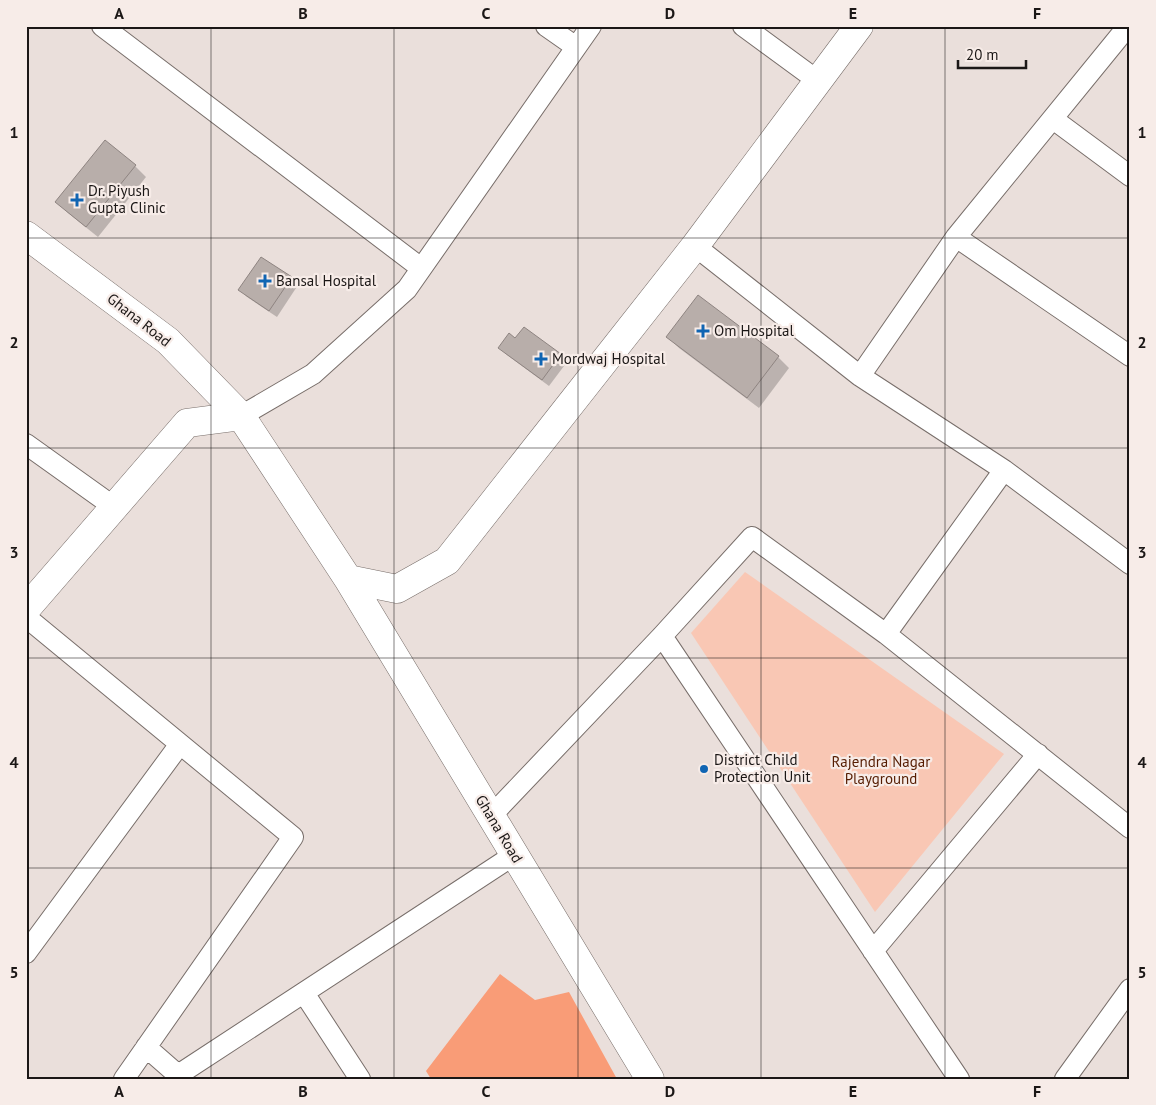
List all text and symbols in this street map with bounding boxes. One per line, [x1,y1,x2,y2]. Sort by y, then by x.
text: A [114,3,124,23]
text: B [298,3,308,23]
text: C [482,3,491,23]
text: D [665,3,675,23]
text: E [849,3,857,23]
text: F [1033,3,1041,23]
scale bar [958,38,1026,70]
text: 20 m [966,45,999,64]
text: 1 [9,122,19,142]
text: 1 [1137,122,1147,142]
place label: Dr. Piyush Gupta Clinic [88,181,166,217]
marker: Dr. Piyush Gupta Clinic [70,193,84,207]
place label: Bansal Hospital [276,271,377,290]
marker: Bansal Hospital [258,274,272,288]
street label: Ghana Road [103,289,175,351]
place label: Om Hospital [714,321,795,340]
marker: Om Hospital [696,324,710,338]
text: 2 [9,332,19,352]
text: 2 [1137,332,1147,352]
place label: Mordwaj Hospital [552,349,666,368]
marker: Mordwaj Hospital [534,352,548,366]
text: 3 [9,542,19,562]
text: 3 [1137,542,1147,562]
place label: District Child Protection Unit [714,750,811,786]
text: 4 [9,752,19,772]
park label: Rajendra Nagar Playground [832,752,930,788]
text: 4 [1137,752,1147,772]
marker: District Child Protection Unit [698,763,710,775]
street label: Ghana Road [472,791,527,866]
text: 5 [9,962,19,982]
text: 5 [1137,962,1147,982]
text: A [114,1081,124,1101]
text: B [298,1081,308,1101]
text: C [482,1081,491,1101]
text: D [665,1081,675,1101]
text: E [849,1081,857,1101]
text: F [1033,1081,1041,1101]

